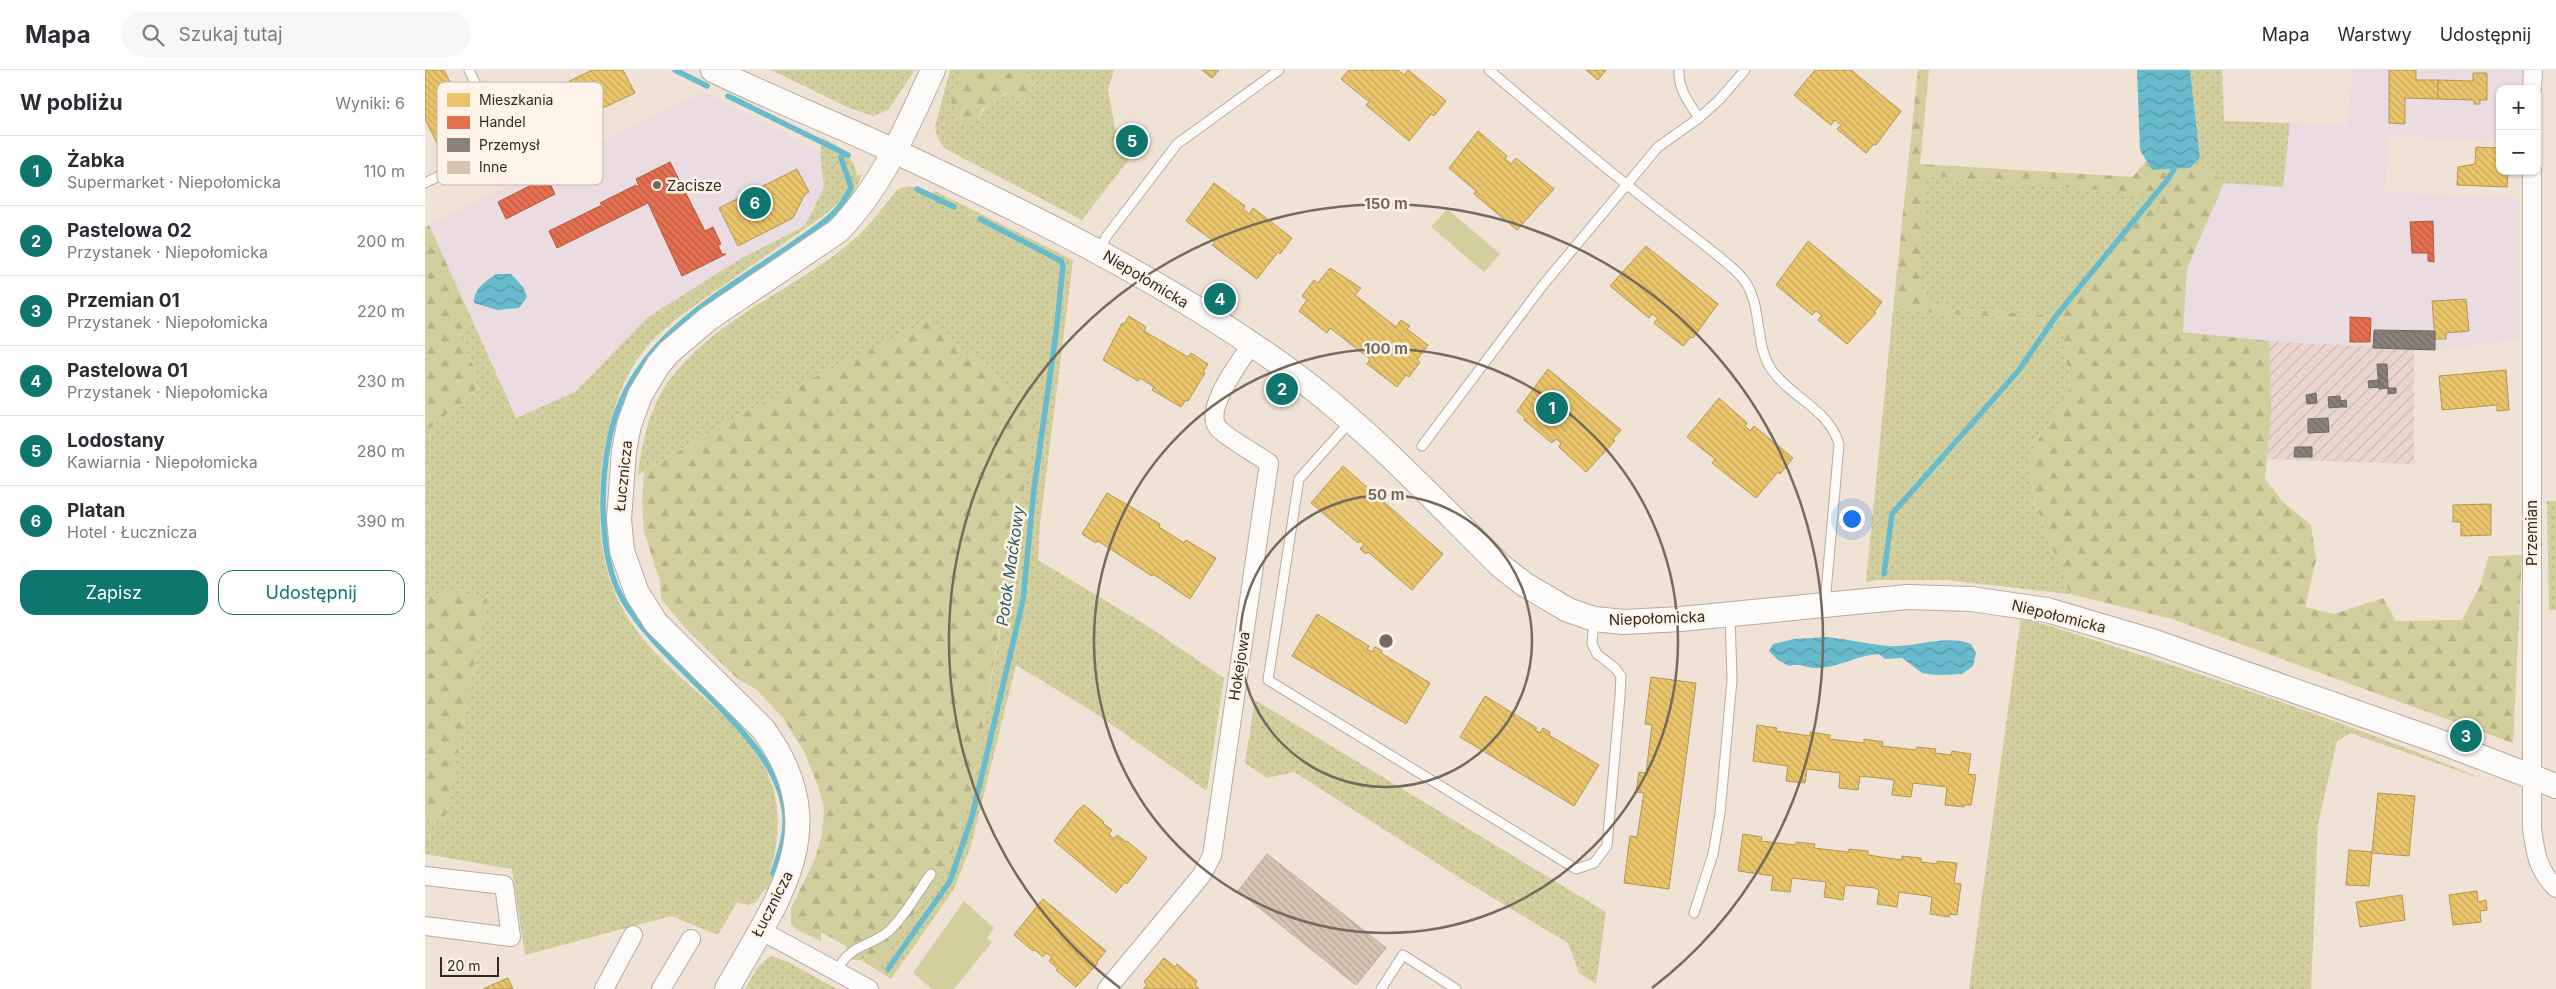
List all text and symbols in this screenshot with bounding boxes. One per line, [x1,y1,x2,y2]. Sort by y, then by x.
search box [121,12,471,57]
text: Mapa [25,20,91,49]
icon: search [139,21,167,49]
text: Szukaj tutaj [179,23,283,46]
text: Mapa [2262,24,2309,45]
text: Warstwy [2337,24,2412,45]
text: Udostępnij [2440,24,2531,45]
legend [437,82,603,185]
map controls [2496,85,2541,175]
button: + [2496,85,2541,130]
text: W pobliżu [20,90,123,115]
text: Mieszkania [479,91,553,108]
text: Wyniki: 6 [335,93,405,113]
text: Handel [479,113,526,130]
pin: 5 [1116,122,1148,160]
button: − [2496,130,2541,175]
text: Przemysł [479,136,540,153]
text: Żabka [67,149,125,172]
text: Inne [479,158,507,175]
text: 1 [33,161,39,181]
text: 110 m [363,161,405,181]
text: Supermarket · Niepołomicka [67,172,281,192]
place label: Zacisze [667,176,722,195]
marker: Zacisze [651,179,663,191]
pin: 6 [739,184,771,222]
text: 150 m [1364,194,1408,213]
text: Pastelowa 02 [67,219,192,242]
text: 2 [31,231,41,251]
text: 200 m [357,231,405,251]
text: Przystanek · Niepołomicka [67,242,268,262]
street label: Niepołomicka [1100,246,1192,312]
pin: 4 [1204,280,1236,318]
text: Przemian 01 [67,289,180,312]
text: 3 [31,301,41,321]
text: 220 m [357,301,405,321]
text: Przystanek · Niepołomicka [67,312,268,332]
text: 100 m [1364,339,1408,358]
text: Pastelowa 01 [67,359,188,382]
pin: 2 [1266,370,1298,408]
text: 4 [31,371,41,391]
text: 230 m [357,371,405,391]
text: Przystanek · Niepołomicka [67,382,268,402]
pin: 1 [1536,389,1568,427]
text: Lodostany [67,429,165,452]
street label: Łucznicza [610,439,636,513]
text: 5 [31,441,41,461]
text: 280 m [357,441,405,461]
text: Kawiarnia · Niepołomicka [67,452,258,472]
text: 50 m [1368,485,1404,504]
text: Platan [67,499,125,522]
street label: Przemian [2522,500,2541,566]
water label: Potok Maćkowy [992,504,1028,627]
your location [1839,506,1865,532]
text: 6 [31,511,41,531]
text: 390 m [357,511,405,531]
text: Hotel · Łucznicza [67,522,197,542]
button: Zapisz [20,570,208,615]
button: Udostępnij [218,570,405,615]
street label: Niepołomicka [2010,595,2108,637]
street label: Niepołomicka [1608,607,1706,629]
street label: Hokejowa [1224,630,1254,702]
centre of rings [1377,632,1395,650]
pin: 3 [2450,717,2482,755]
street label: Łucznicza [747,868,797,940]
scale bar [440,954,499,977]
text: 20 m [447,957,481,974]

